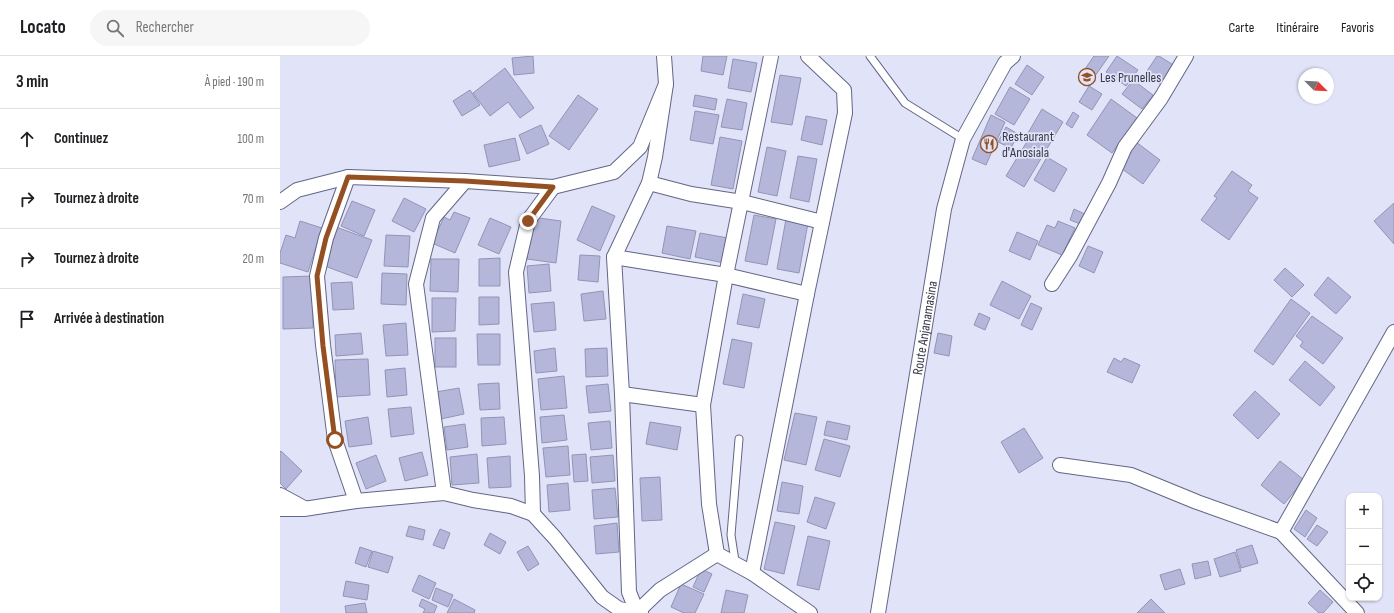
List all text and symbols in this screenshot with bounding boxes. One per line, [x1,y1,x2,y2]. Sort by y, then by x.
search box [90,10,370,46]
text: Locato [20,16,66,39]
icon: search [104,17,126,39]
text: Rechercher [136,18,194,37]
text: Carte [1228,19,1254,36]
text: Itinéraire [1276,19,1319,36]
text: Favoris [1341,19,1374,36]
school or university icon: Les Prunelles [1077,67,1097,87]
north arrow [1298,68,1334,104]
place label: Les Prunelles [1100,69,1161,86]
text: 3 min [16,72,49,92]
text: À pied · 190 m [205,74,264,90]
icon: ahead [16,128,38,150]
place label: Restaurant d'Anosiala [1002,128,1054,161]
text: Continuez [54,129,108,148]
text: 100 m [237,131,264,147]
restaurant icon: Restaurant d'Anosiala [979,134,999,154]
icon: right [16,188,38,210]
text: Tournez à droite [54,189,139,208]
text: 70 m [243,191,264,207]
route end [519,212,537,230]
icon: right [16,248,38,270]
text: Tournez à droite [54,249,139,268]
text: 20 m [242,251,264,267]
street label: Route Anjanamasina [909,280,941,376]
icon: arrive [16,308,38,330]
text: Arrivée à destination [54,309,164,328]
route start [326,431,344,449]
map controls [1346,493,1382,601]
button: + [1346,493,1382,529]
button: − [1346,529,1382,565]
button: locate [1346,565,1382,601]

